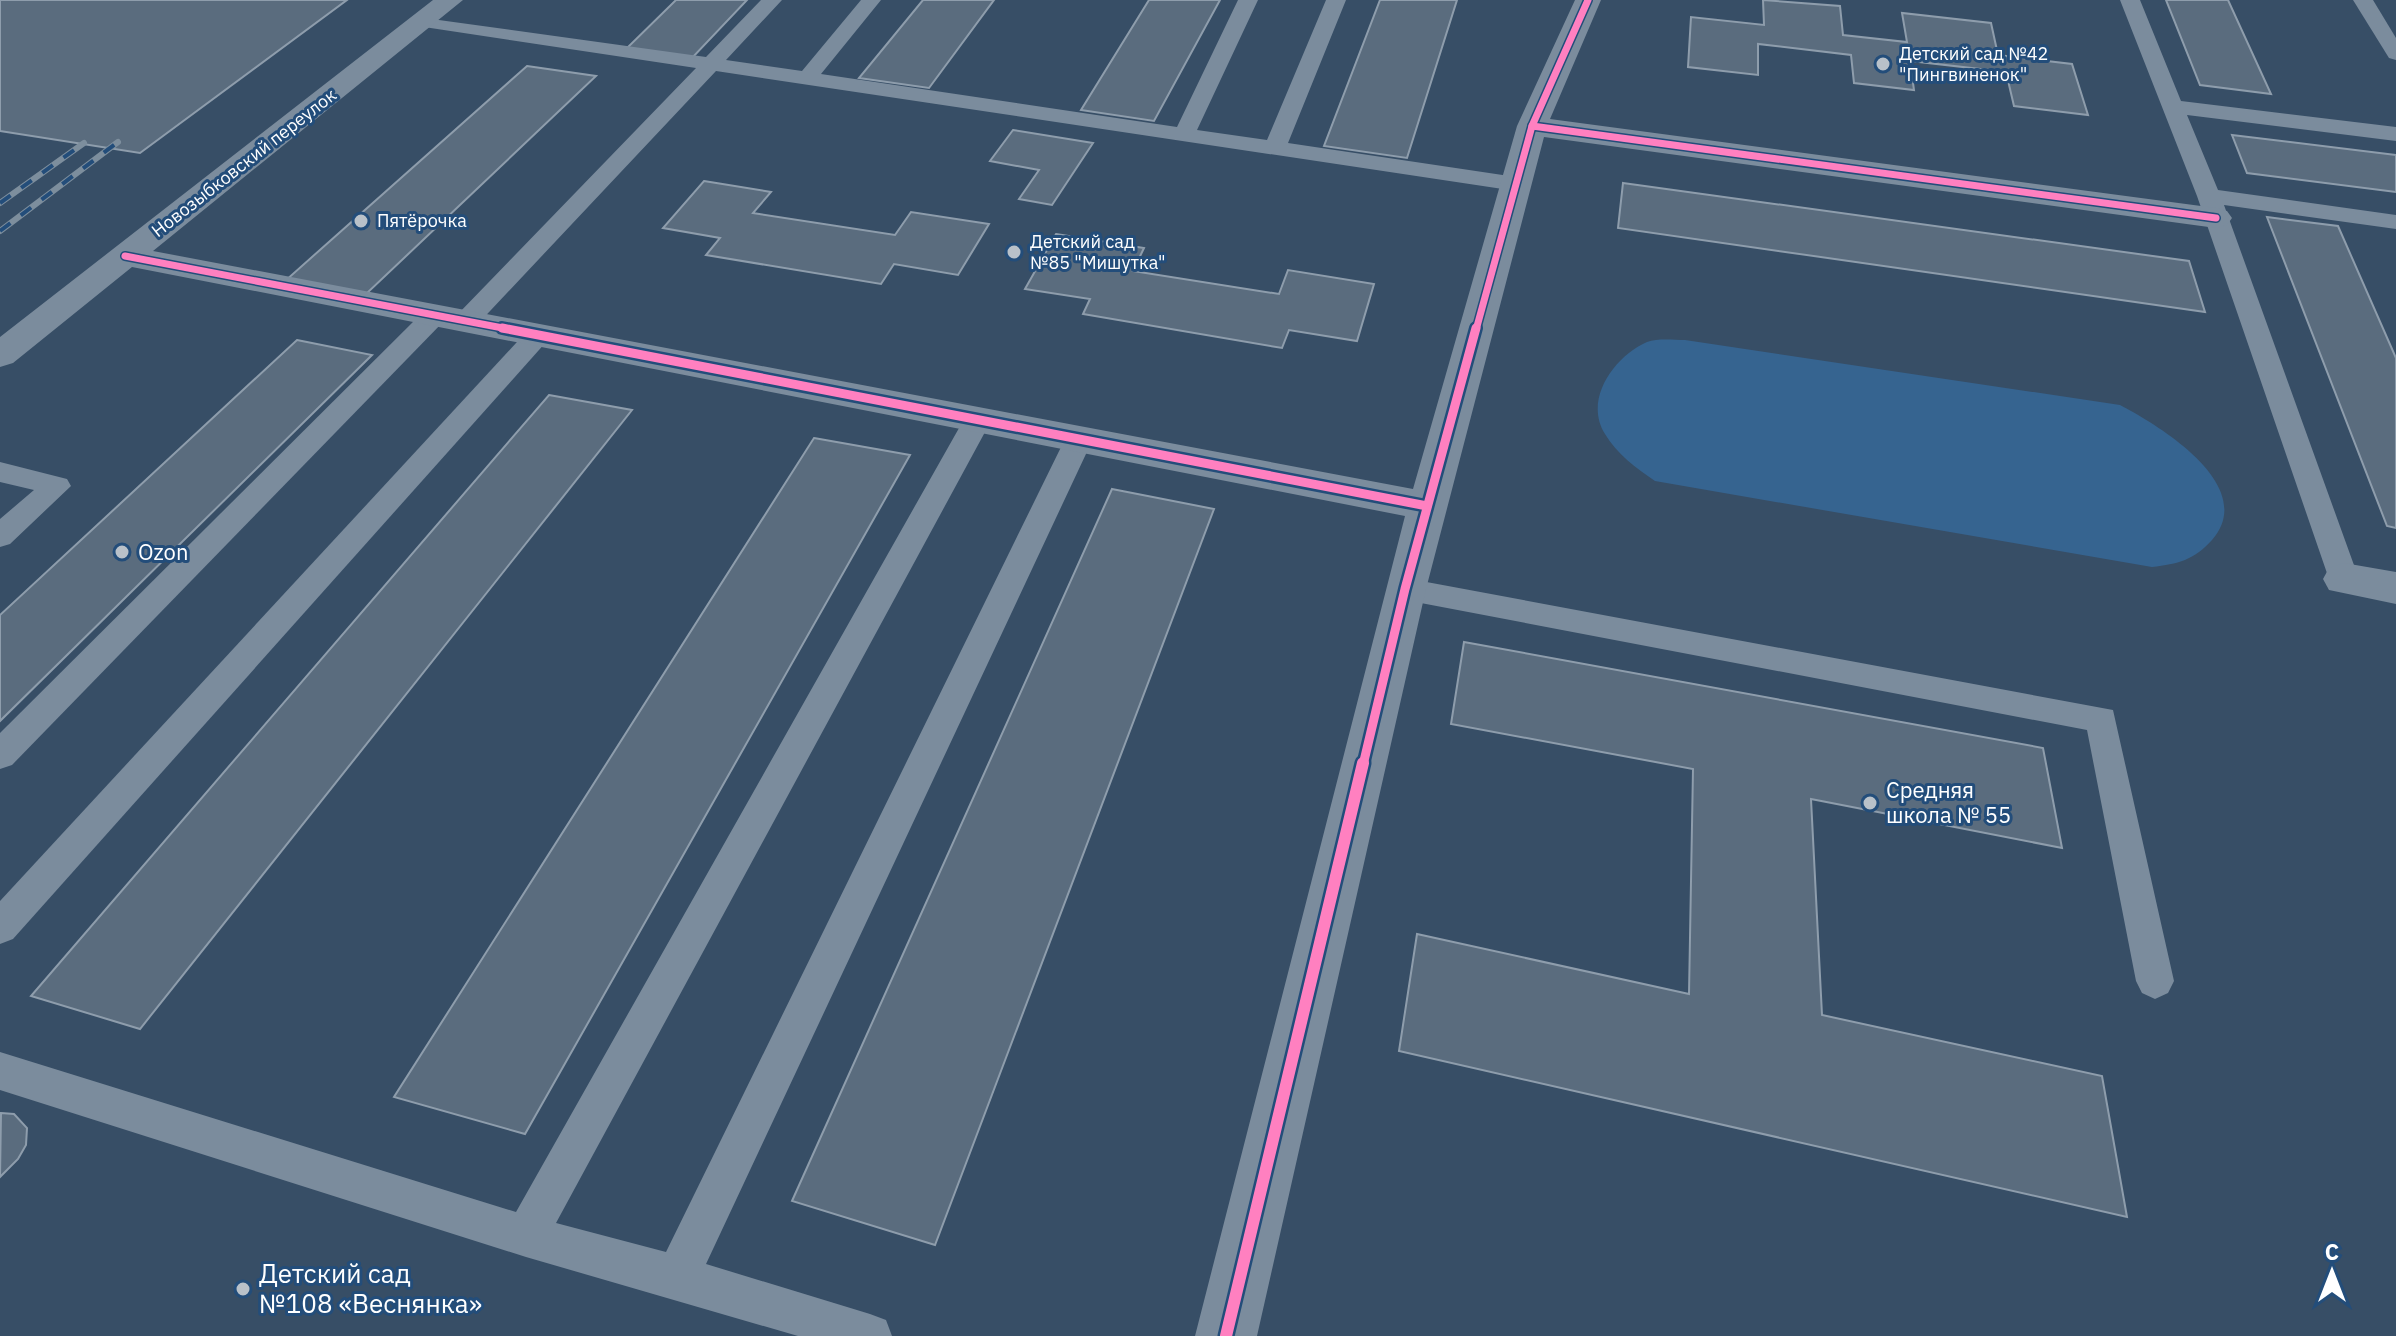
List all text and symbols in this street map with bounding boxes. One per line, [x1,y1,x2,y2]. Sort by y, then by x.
place label: Детский сад №42 "Пингвиненок" [1899,42,2048,86]
marker: Детский сад №42 "Пингвиненок" [1874,55,1892,73]
street label: Новозыбковский переулок [147,83,341,242]
place label: Пятёрочка [377,209,467,232]
marker: Пятёрочка [352,212,370,230]
place label: Детский сад №85 "Мишутка" [1030,230,1166,274]
marker: Детский сад №85 "Мишутка" [1005,243,1023,261]
place label: Ozon [138,537,188,566]
marker: Ozon [113,543,131,561]
place label: Средняя школа № 55 [1886,775,2011,829]
marker: Средняя школа № 55 [1861,794,1879,812]
north arrow [2292,1232,2372,1312]
text: С [2325,1237,2339,1266]
place label: Детский сад №108 «Веснянка» [259,1256,482,1320]
marker: Детский сад №108 «Веснянка» [234,1280,252,1298]

